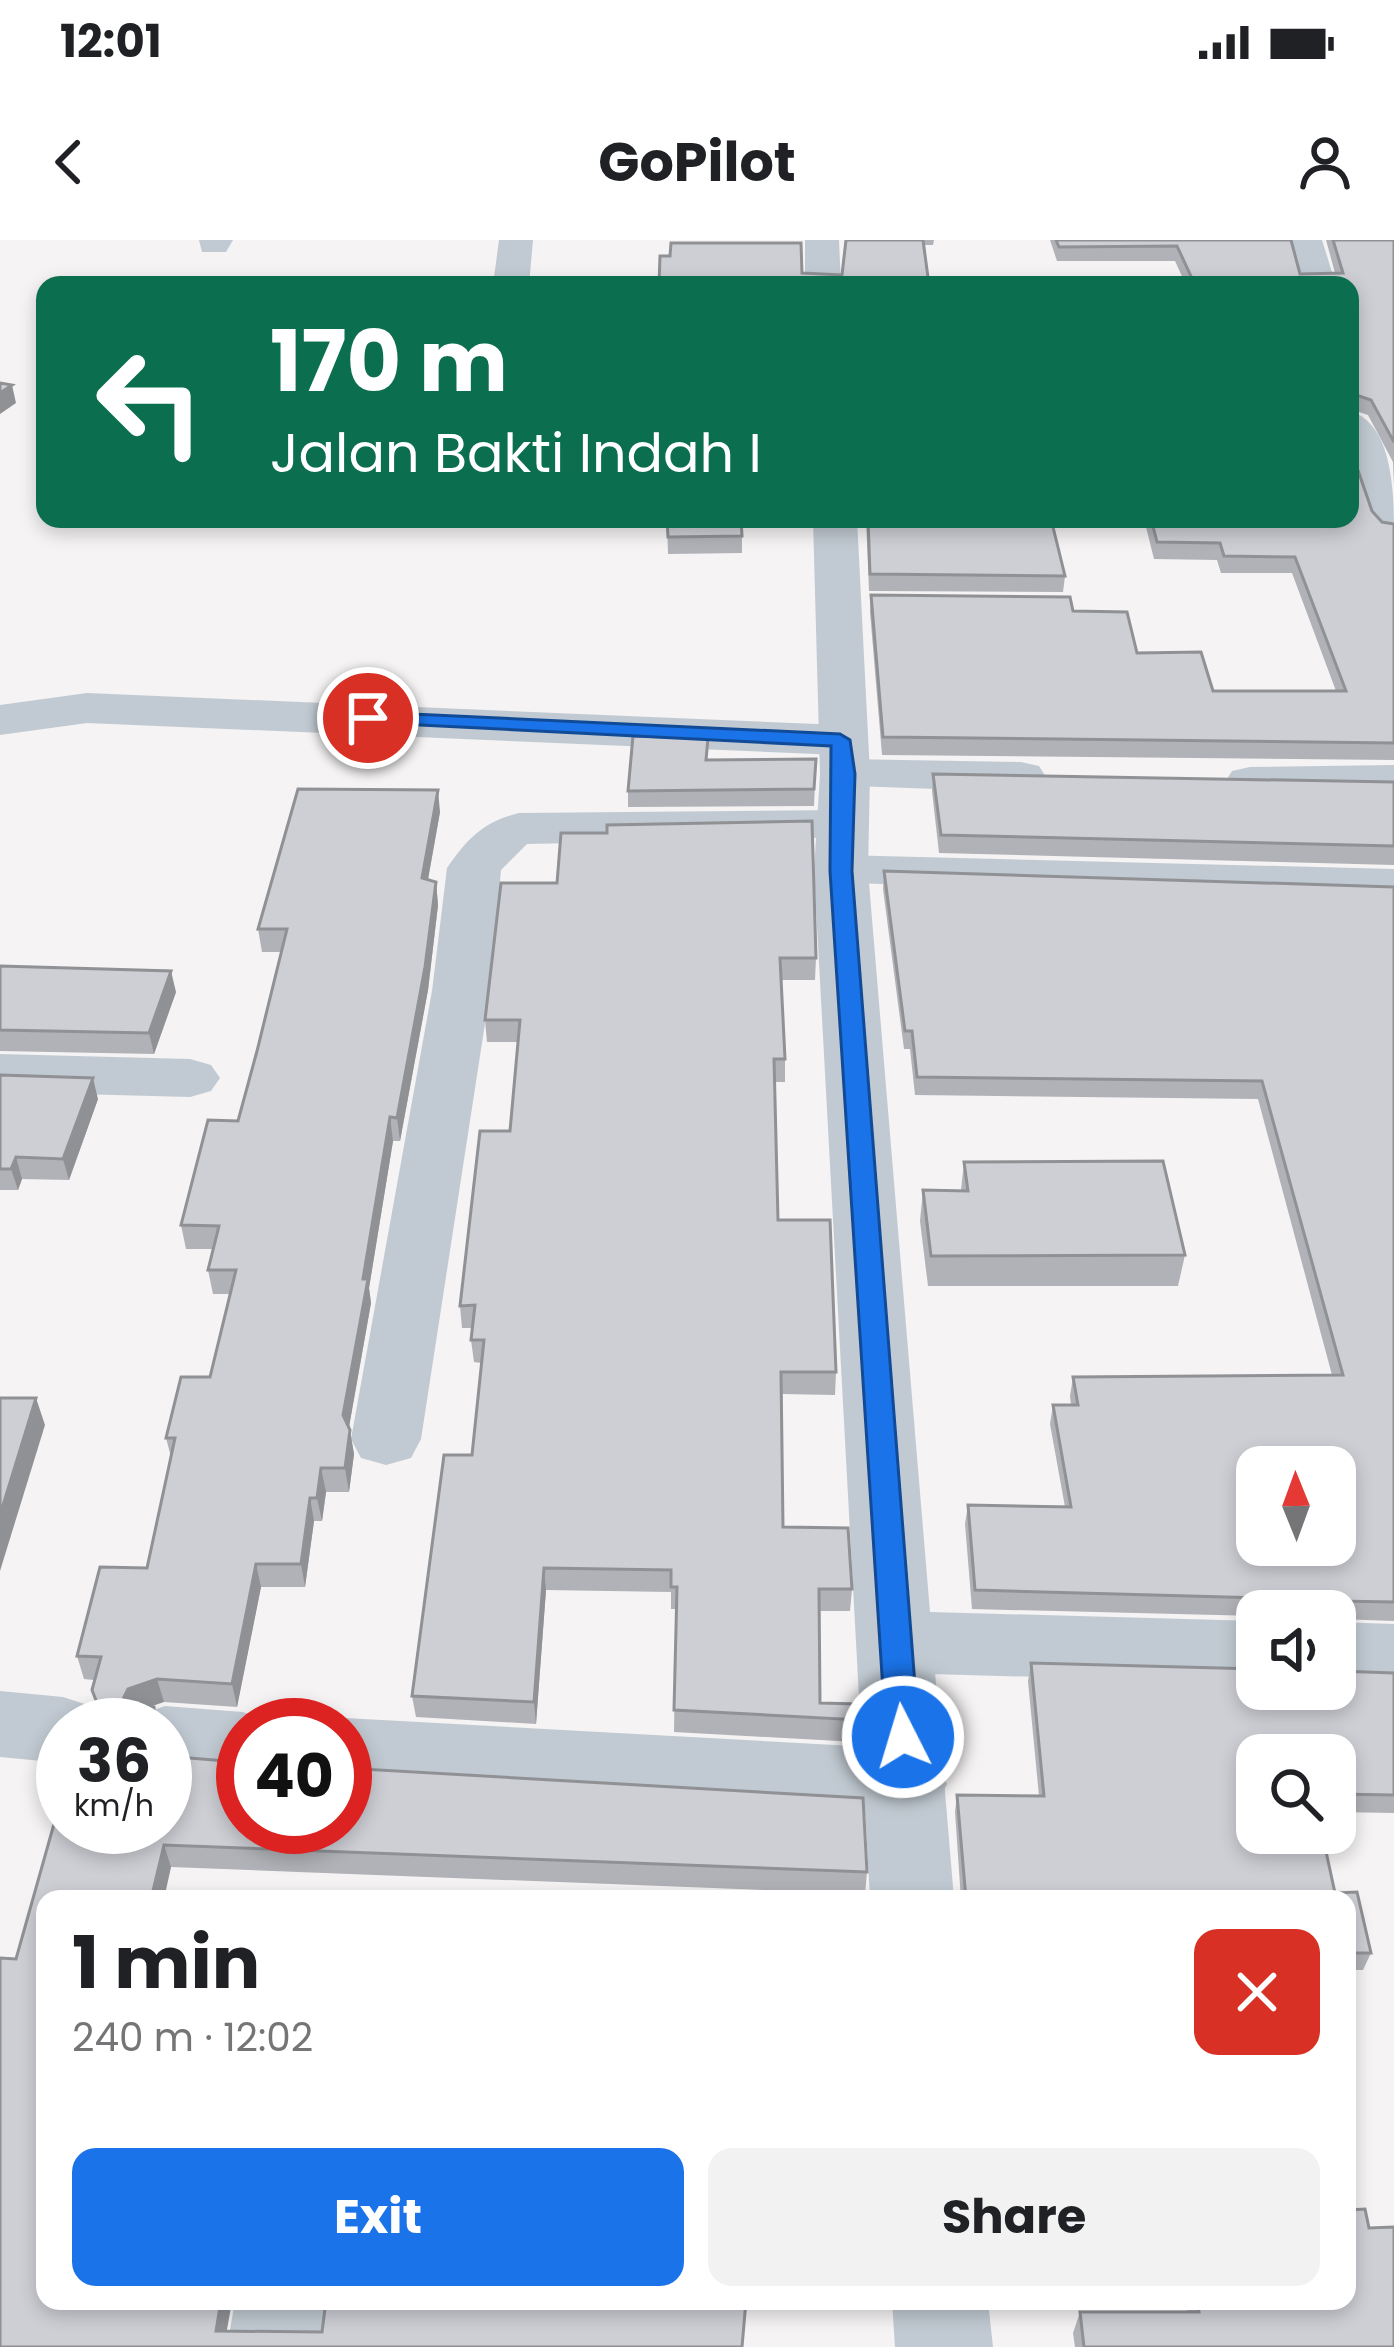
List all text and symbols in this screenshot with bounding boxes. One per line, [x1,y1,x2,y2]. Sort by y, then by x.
text: 12:01 [60,10,162,73]
text: GoPilot [598,124,796,200]
icon: back [36,129,102,195]
icon: person [1292,129,1358,195]
text: 170 m [270,303,508,420]
icon: left [72,324,228,480]
text: Jalan Bakti Indah I [270,415,762,491]
pin [317,667,419,769]
icon: arrive [335,685,401,751]
north arrow [1236,1446,1356,1566]
map controls [1236,1446,1356,1854]
button: sound [1236,1590,1356,1710]
position arrow [840,1674,966,1800]
speed limit sign: 40 [216,1698,372,1854]
text: 36 [77,1719,151,1803]
button: search [1236,1734,1356,1854]
text: km/h [74,1784,154,1827]
text: 1 min [72,1912,260,2013]
button: close [1194,1929,1320,2055]
text: 240 m · 12:02 [72,2010,313,2065]
button: Exit [72,2148,684,2286]
button: Share [708,2148,1320,2286]

